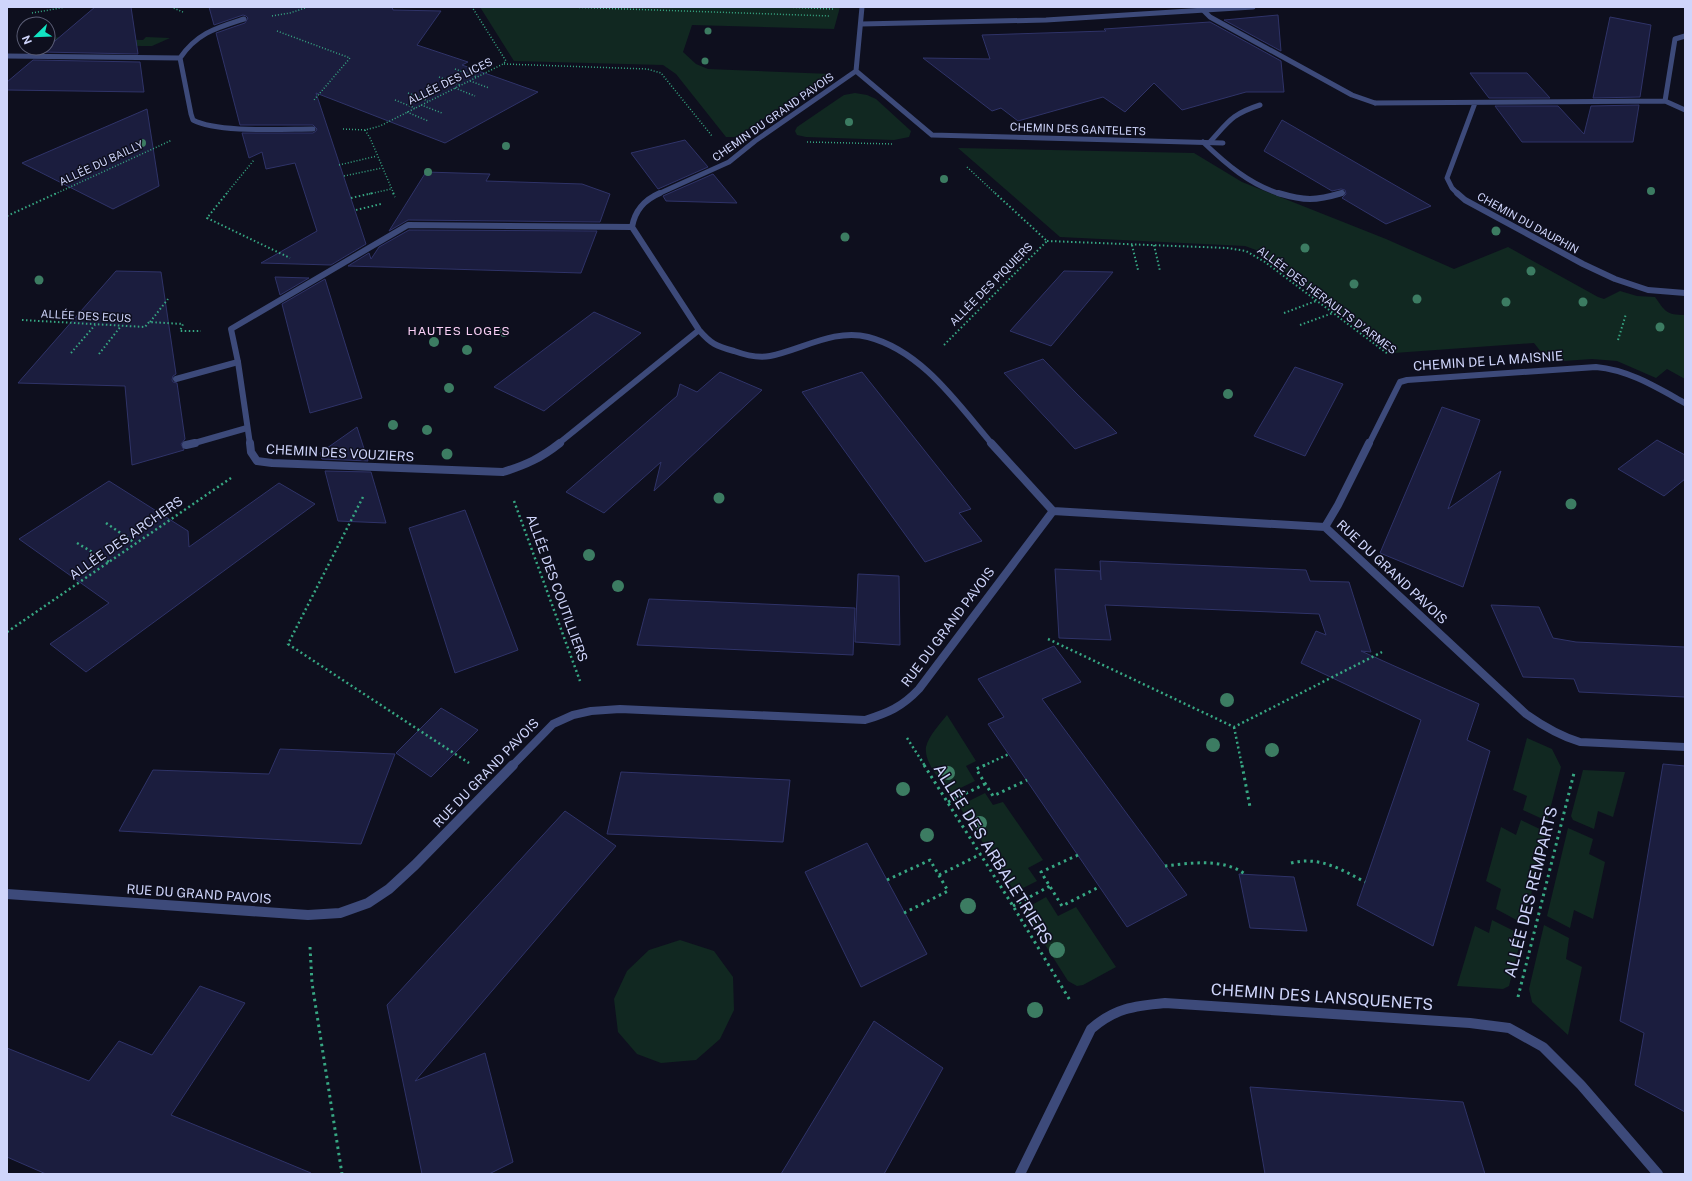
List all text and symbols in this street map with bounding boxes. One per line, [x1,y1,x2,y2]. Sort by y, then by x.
north arrow [16,16,56,56]
text: N [20,34,34,46]
street label: ALLÉE DES LICES [405,54,494,107]
street label: CHEMIN DU GRAND PAVOIS [710,70,836,164]
street label: CHEMIN DES GANTELETS [1010,121,1146,137]
street label: ALLÉE DU BAILLY [57,137,145,188]
street label: CHEMIN DU DAUPHIN [1475,190,1581,256]
street label: ALLÉE DES PIQUIERS [946,239,1035,328]
street label: ALLÉE DES HERAULTS D'ARMES [1255,243,1399,356]
street label: ALLÉE DES ECUS [40,307,132,324]
district label: HAUTES LOGES [407,324,511,338]
street label: CHEMIN DE LA MAISNIE [1413,348,1563,374]
street label: CHEMIN DES VOUZIERS [266,442,414,464]
street label: ALLÉE DES ARCHERS [66,492,186,583]
street label: ALLÉE DES COUTILLIERS [523,512,592,664]
street label: RUE DU GRAND PAVOIS [1334,517,1450,627]
street label: RUE DU GRAND PAVOIS [898,564,998,690]
street label: RUE DU GRAND PAVOIS [430,715,542,831]
street label: ALLÉE DES ARBALETRIERS [930,760,1057,948]
street label: ALLÉE DES REMPARTS [1500,804,1561,980]
street label: RUE DU GRAND PAVOIS [126,881,272,907]
street label: CHEMIN DES LANSQUENETS [1210,980,1434,1014]

